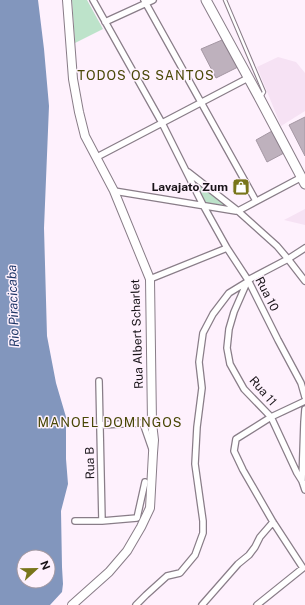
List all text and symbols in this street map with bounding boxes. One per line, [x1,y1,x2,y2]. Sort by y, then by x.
district label: TODOS OS SANTOS [77,68,215,83]
shop icon: Lavajato Zum [231,177,251,197]
place label: Lavajato Zum [151,180,228,194]
water label: Rio Piracicaba [4,264,22,347]
street label: Rua 10 [252,274,282,314]
street label: Rua Albert Scharlet [128,278,146,389]
street label: Rua 11 [246,373,280,409]
district label: MANOEL DOMINGOS [37,415,183,430]
street label: Rua B [83,447,97,479]
north arrow [16,549,56,589]
text: N [38,559,52,571]

